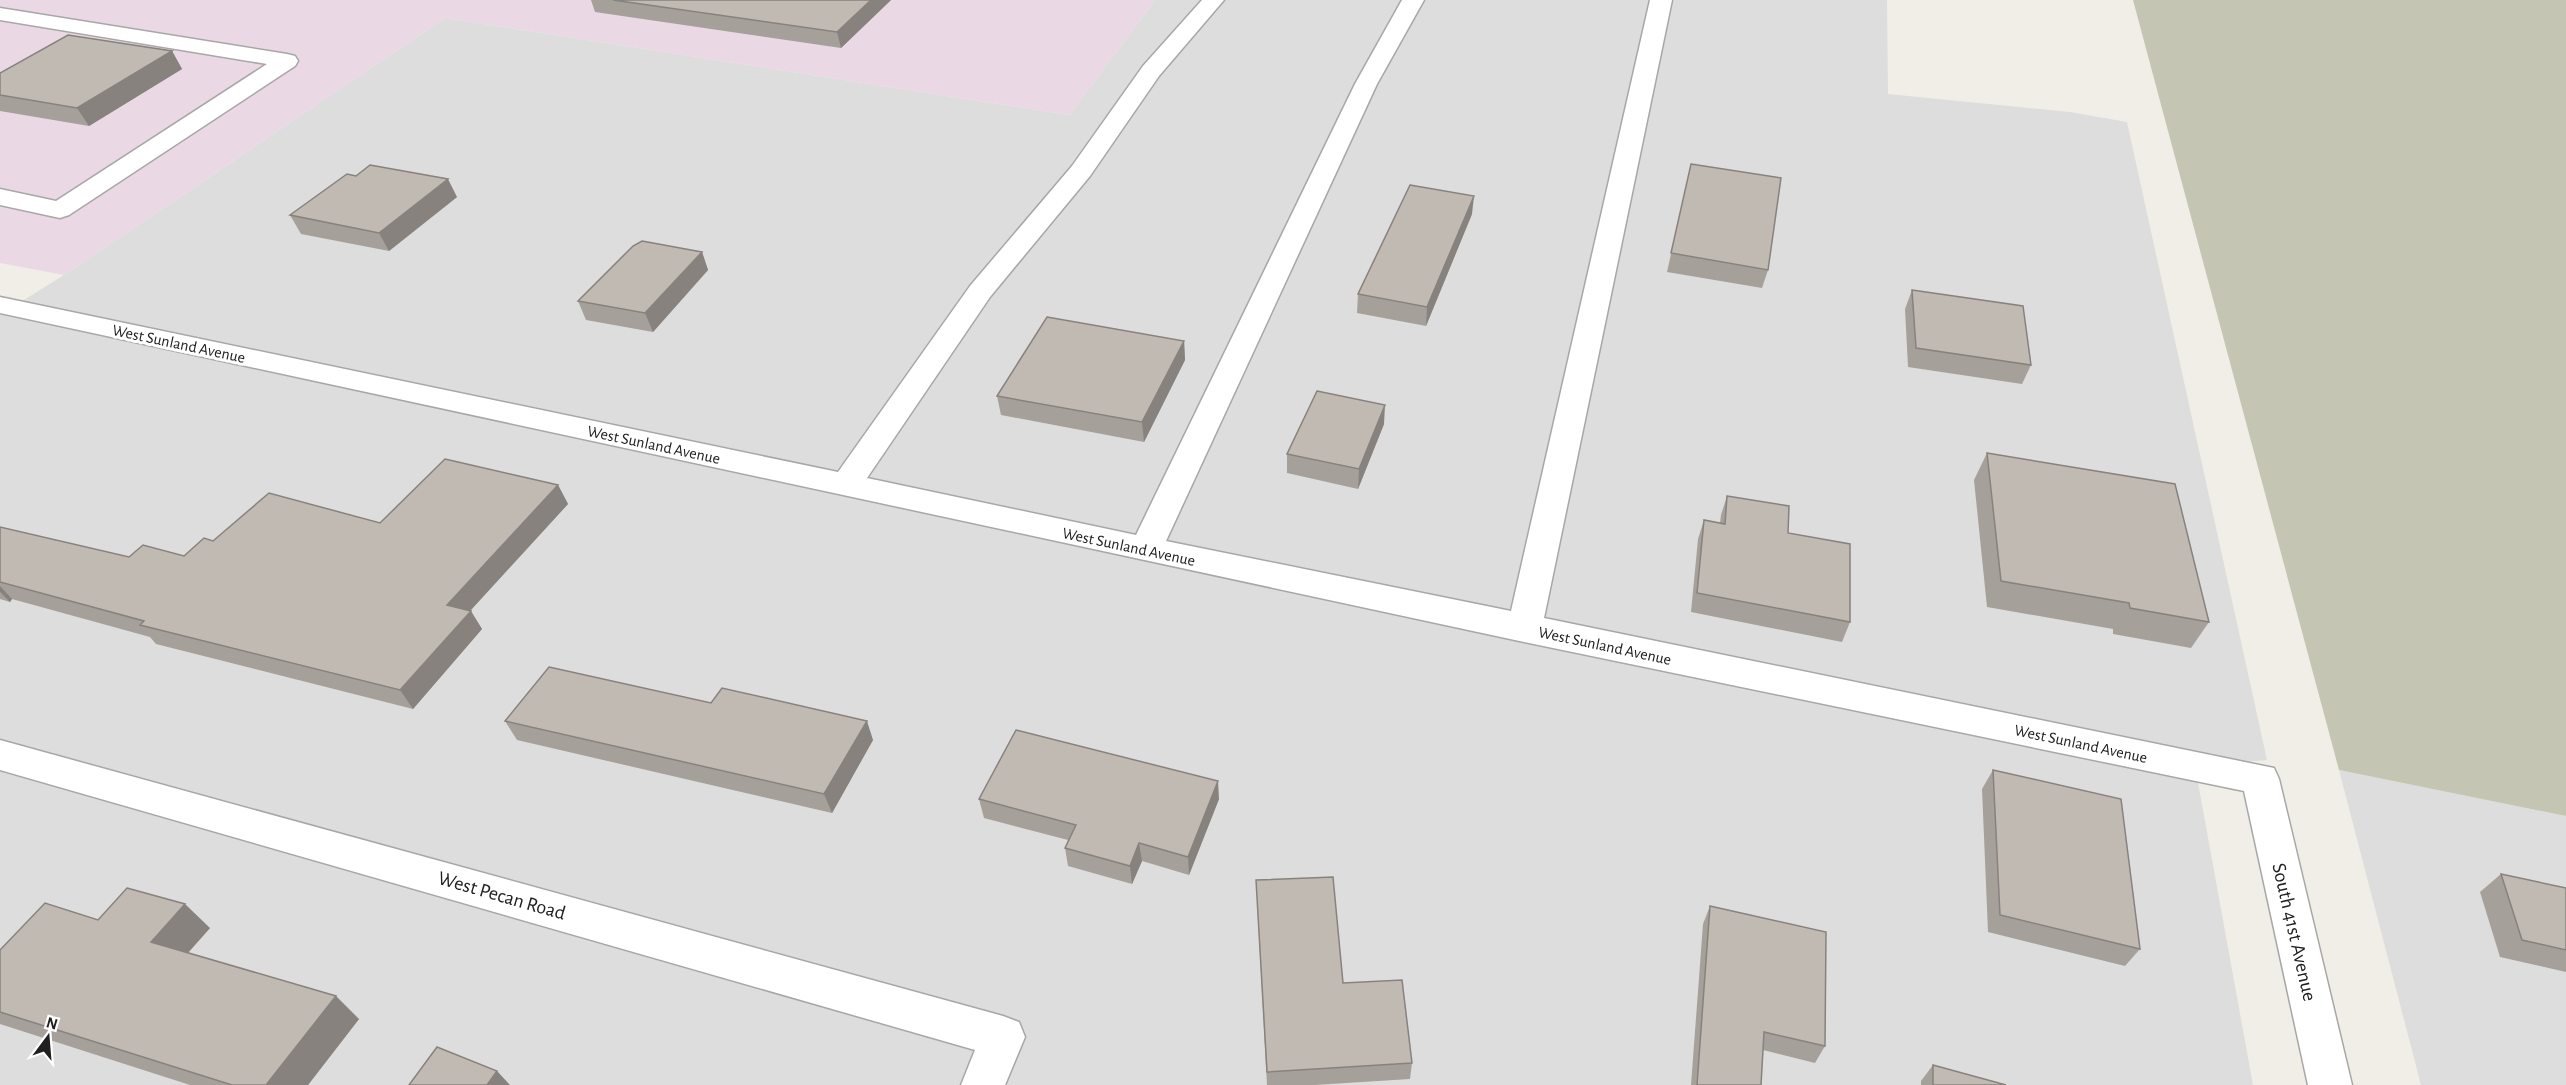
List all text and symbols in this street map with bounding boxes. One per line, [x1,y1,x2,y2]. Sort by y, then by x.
street label: West Sunland Avenue [111,322,247,366]
street label: West Sunland Avenue [586,423,722,467]
street label: West Sunland Avenue [1061,525,1197,569]
street label: West Sunland Avenue [1537,624,1673,668]
street label: West Sunland Avenue [2013,722,2149,766]
street label: South 41st Avenue [2268,861,2320,1003]
street label: West Pecan Road [436,868,568,924]
north arrow [18,1007,78,1067]
text: N [44,1014,59,1033]

